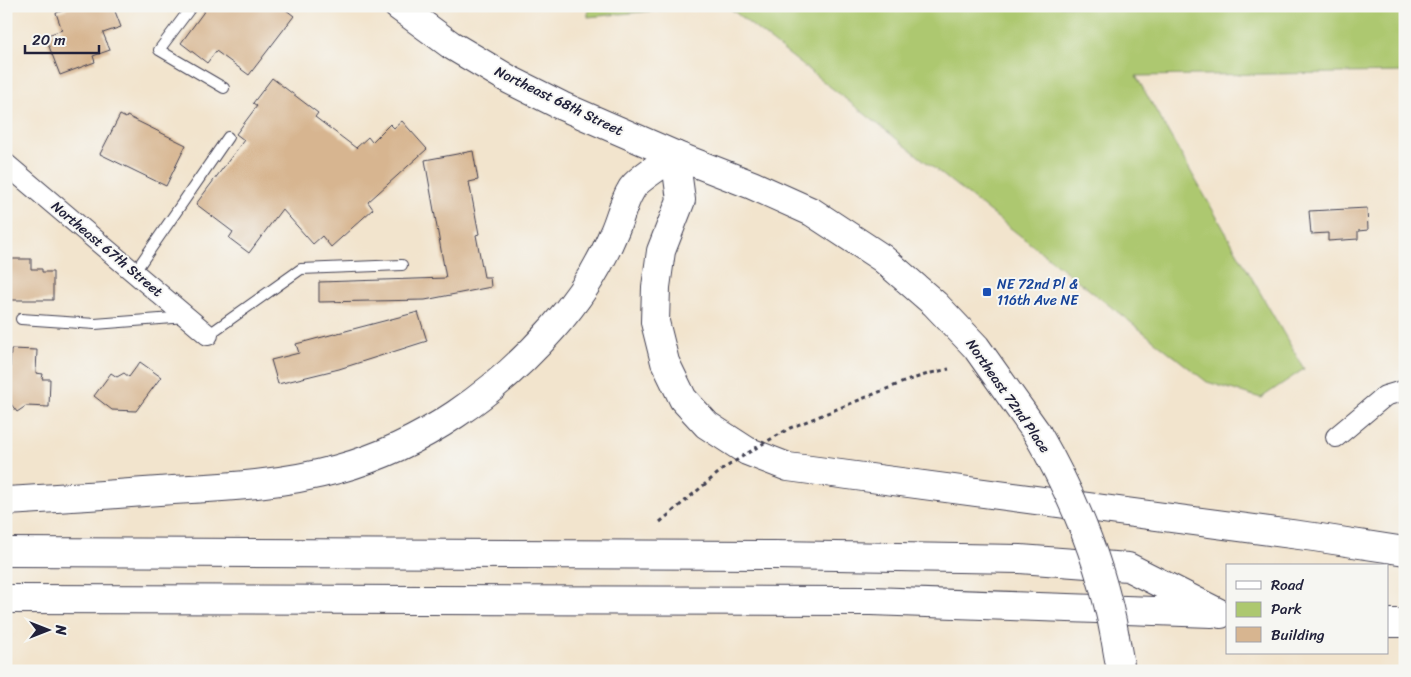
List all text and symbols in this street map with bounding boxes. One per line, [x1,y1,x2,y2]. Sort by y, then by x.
scale bar [25,22,99,54]
text: 20 m [32,27,66,53]
street label: Northeast 68th Street [490,59,628,143]
street label: Northeast 67th Street [45,194,169,304]
place label: NE 72nd Pl & 116th Ave NE [997,272,1079,313]
marker: NE 72nd Pl & 116th Ave NE [981,286,993,298]
street label: Northeast 72nd Place [959,334,1057,458]
legend [1226,564,1388,654]
text: Road [1271,572,1304,598]
text: Park [1271,596,1302,622]
north arrow [22,604,72,654]
text: Building [1271,622,1325,648]
text: N [48,624,73,635]

